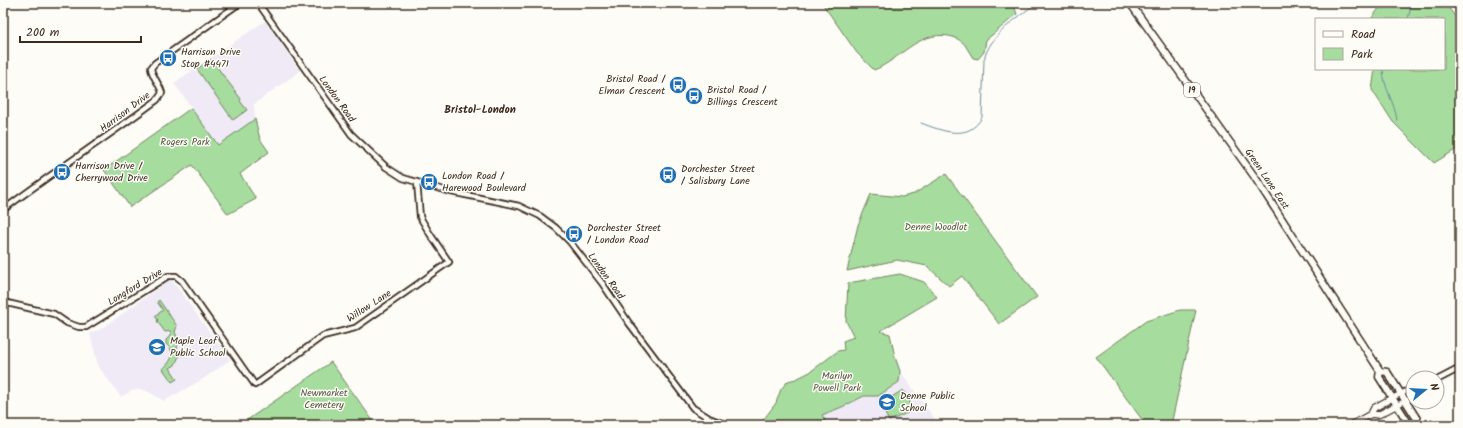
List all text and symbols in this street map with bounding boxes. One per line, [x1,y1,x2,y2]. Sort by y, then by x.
scale bar [20,18,141,44]
legend [1315,18,1445,70]
text: 200 m [26,23,60,42]
text: Road [1351,25,1376,44]
place label: Harrison Drive Stop #4471 [181,44,241,72]
text: Park [1351,45,1373,64]
bus stop icon: Harrison Drive Stop #4471 [158,48,178,68]
place label: Bristol Road / Elman Crescent [599,71,666,99]
street label: London Road [315,72,360,126]
bus stop icon: Bristol Road / Elman Crescent [668,75,688,95]
place label: Bristol Road / Billings Crescent [707,82,778,110]
road number: 19 [1184,83,1200,97]
bus stop icon: Bristol Road / Billings Crescent [684,86,704,106]
street label: Harrison Drive [96,87,154,136]
district label: Bristol-London [444,101,516,119]
park label: Rogers Park [160,134,210,150]
street label: Green Lane East [1241,145,1293,213]
place label: Harrison Drive / Cherrywood Drive [75,158,148,186]
place label: Dorchester Street / Salisbury Lane [681,161,755,189]
bus stop icon: Harrison Drive / Cherrywood Drive [52,162,72,182]
bus stop icon: Dorchester Street / Salisbury Lane [658,165,678,185]
place label: London Road / Harewood Boulevard [442,168,527,196]
bus stop icon: London Road / Harewood Boulevard [419,172,439,192]
park label: Denne Woodlot [905,219,968,235]
place label: Dorchester Street / London Road [587,220,661,248]
bus stop icon: Dorchester Street / London Road [564,224,584,244]
street label: London Road [584,249,629,303]
street label: Longford Drive [105,264,166,310]
street label: Willow Lane [344,285,395,326]
place label: Maple Leaf Public School [170,333,226,361]
school or university icon: Maple Leaf Public School [147,337,167,357]
park label: Marilyn Powell Park [813,368,861,396]
north arrow [1405,370,1445,410]
text: N [1424,381,1443,393]
park label: Newmarket Cemetery [300,385,348,413]
place label: Denne Public School [900,388,955,416]
school or university icon: Denne Public School [877,392,897,412]

